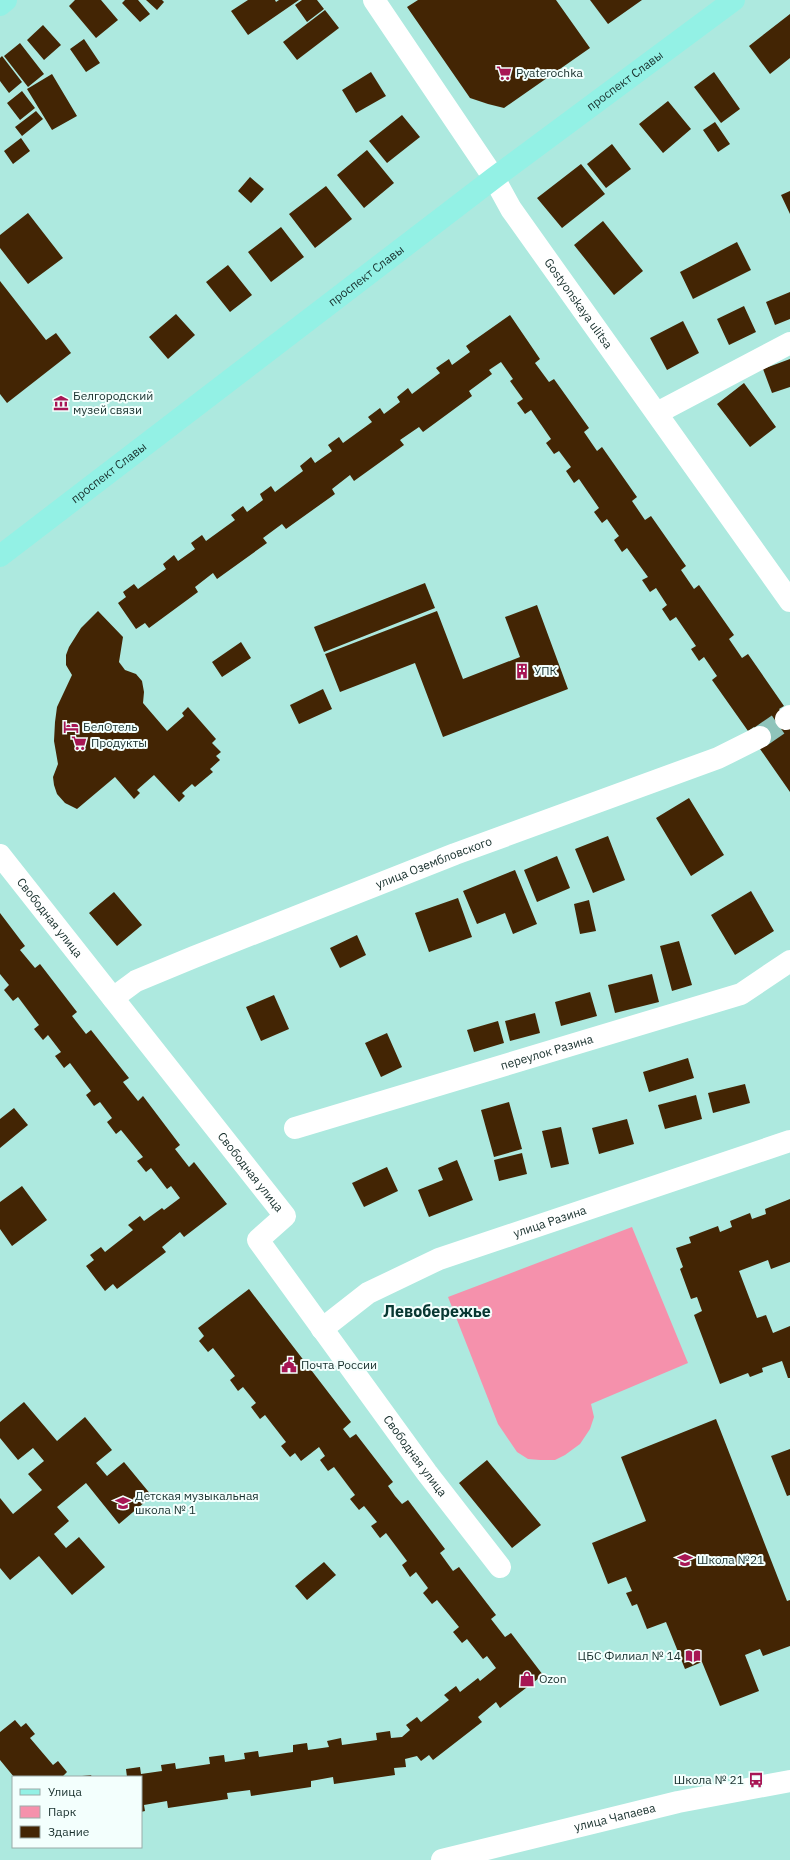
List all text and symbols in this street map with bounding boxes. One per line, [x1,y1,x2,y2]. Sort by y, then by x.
street label: проспект Славы [583,47,666,114]
supermarket icon: Pyaterochka [495,64,513,82]
place label: Pyaterochka [516,65,583,80]
street label: проспект Славы [325,242,407,309]
street label: Gostyonskaya ulitsa [541,255,616,352]
place label: Белгородский музей связи [73,388,153,417]
museum icon: Белгородский музей связи [52,394,70,412]
street label: проспект Славы [68,439,149,506]
building icon: УПК [513,662,531,680]
place label: УПК [534,663,557,678]
hotel icon: БелОтель [62,718,80,736]
place label: БелОтель [83,719,138,734]
supermarket icon: Продукты [70,734,88,752]
place label: Продукты [91,735,147,750]
street label: улица Озембловского [373,833,494,892]
street label: Свободная улица [14,875,86,961]
street label: переулок Разина [499,1031,595,1073]
street label: Свободная улица [215,1129,287,1215]
street label: улица Разина [511,1202,589,1241]
district label: Левобережье [383,1301,491,1321]
public building icon: Почта России [280,1356,298,1374]
place label: Почта России [301,1357,377,1372]
street label: Свободная улица [380,1412,451,1500]
place label: Детская музыкальная школа № 1 [135,1488,259,1517]
school or university icon: Детская музыкальная школа № 1 [114,1494,132,1512]
school or university icon: Школа №21 [676,1551,694,1569]
place label: Школа №21 [697,1552,764,1567]
library icon: ЦБС Филиал № 14 [684,1647,702,1665]
place label: ЦБС Филиал № 14 [578,1648,681,1663]
shop icon: Ozon [518,1670,536,1688]
place label: Ozon [539,1671,566,1686]
bus stop icon: Школа № 21 [747,1771,765,1789]
place label: Школа № 21 [674,1772,744,1787]
legend [12,1776,142,1848]
text: Улица [48,1784,82,1799]
street label: улица Чапаева [573,1800,658,1834]
text: Парк [48,1804,77,1819]
text: Здание [48,1824,90,1839]

